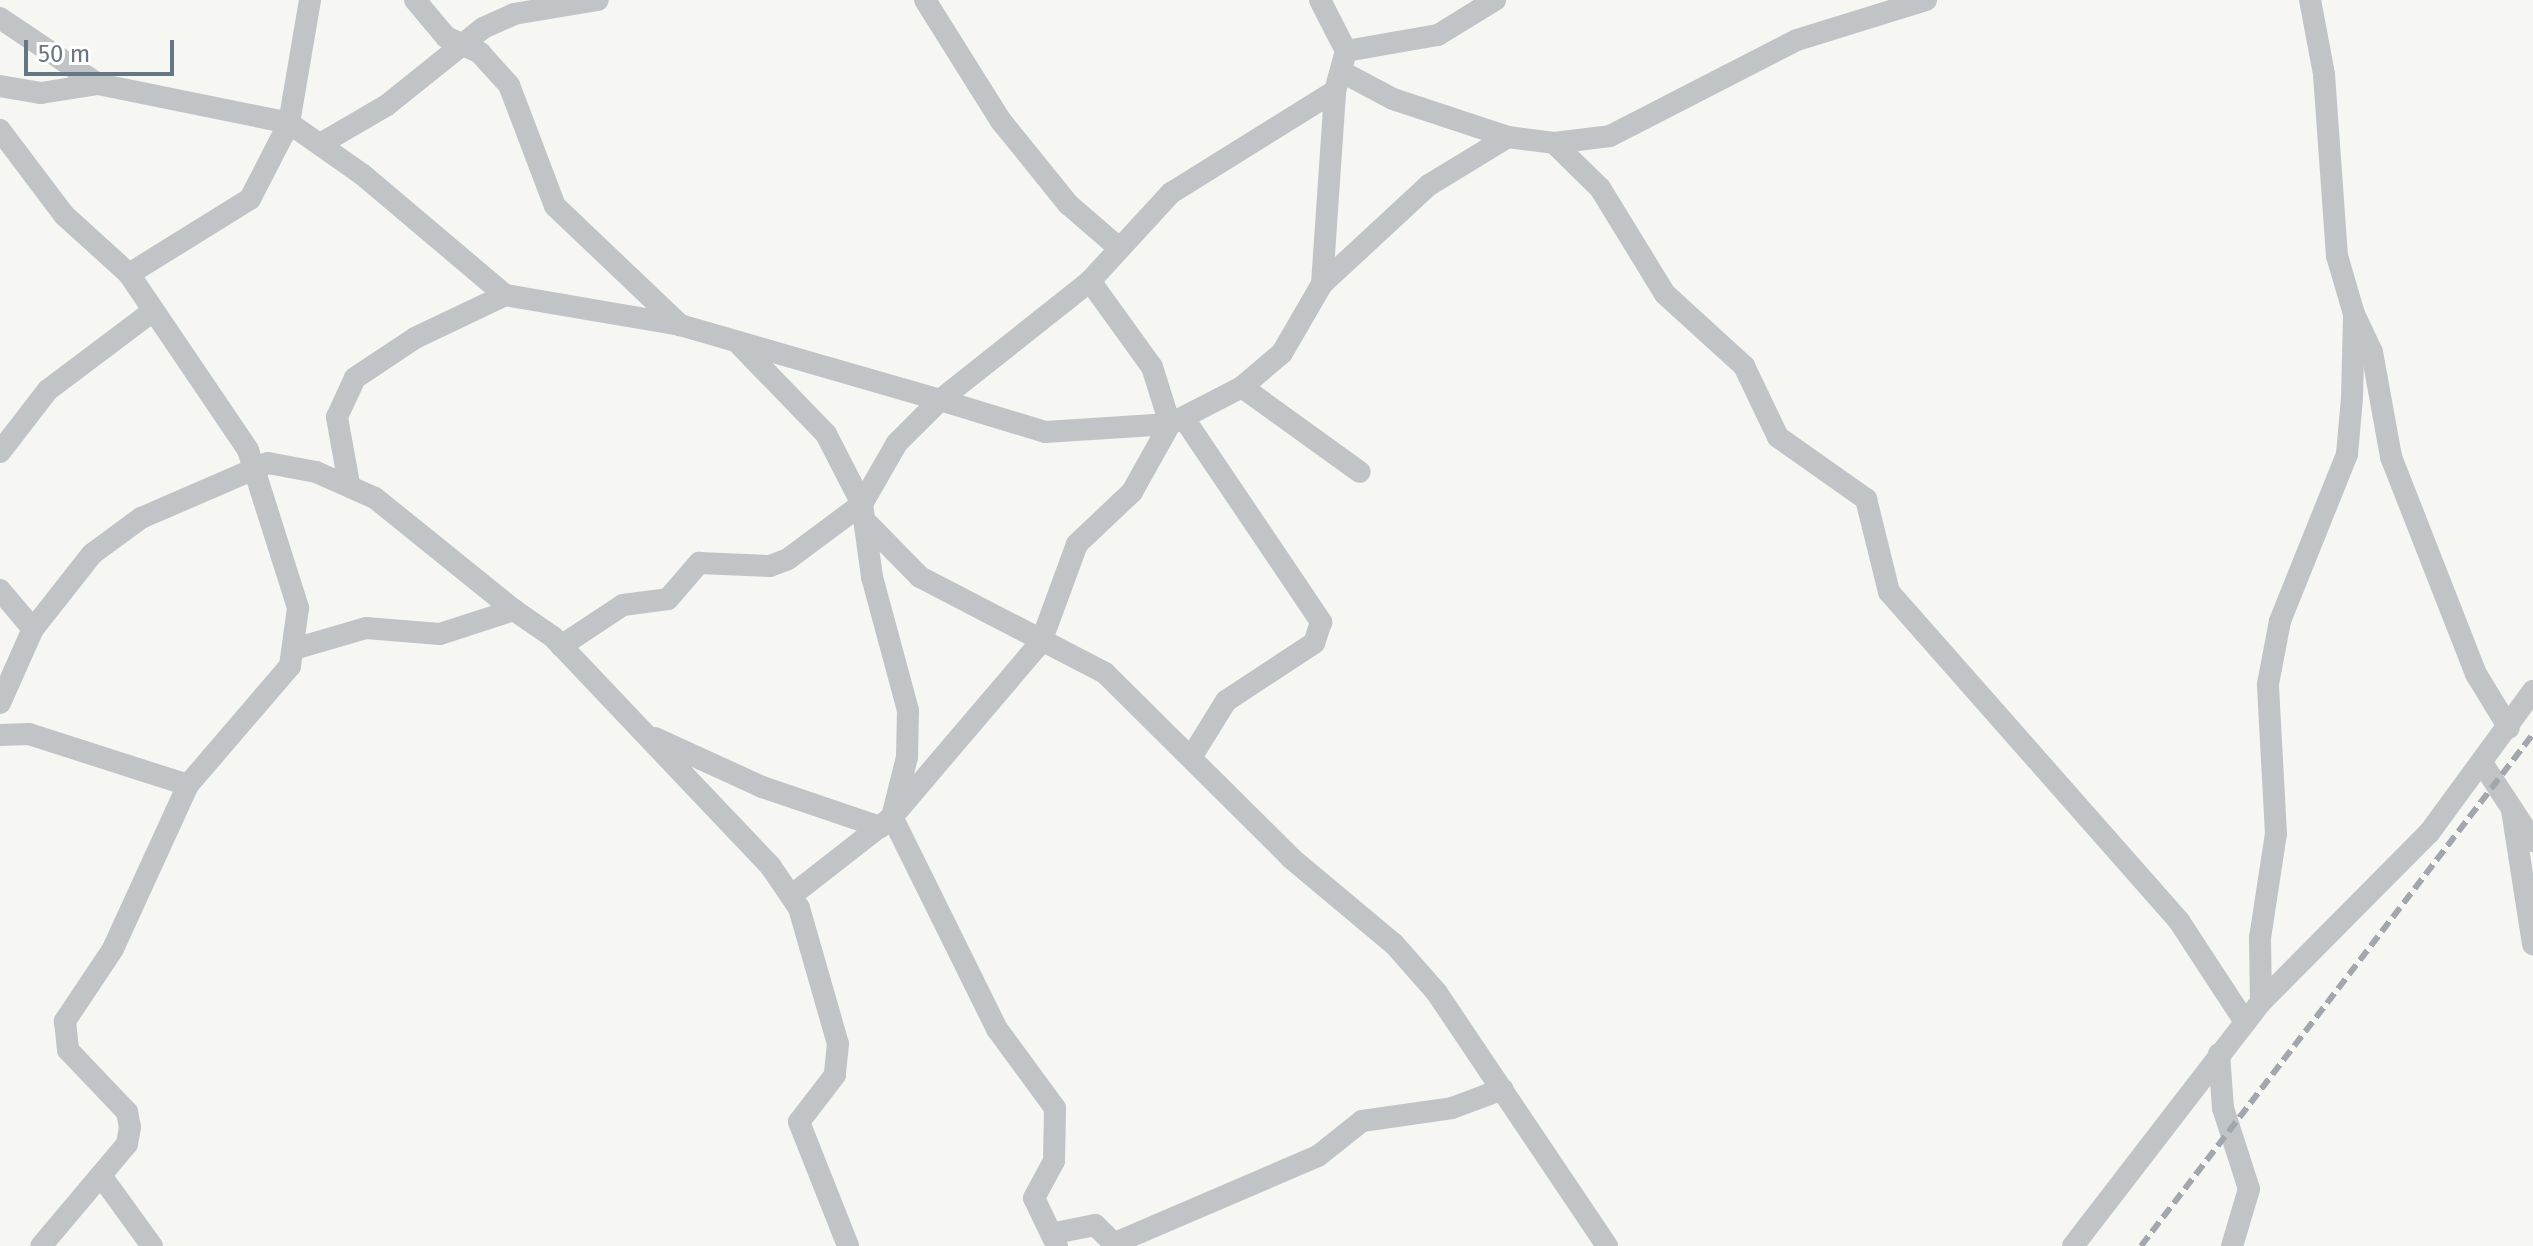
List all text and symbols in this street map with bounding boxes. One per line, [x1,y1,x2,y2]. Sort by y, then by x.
scale bar [28,24,178,74]
text: 50 m [38,40,90,68]

